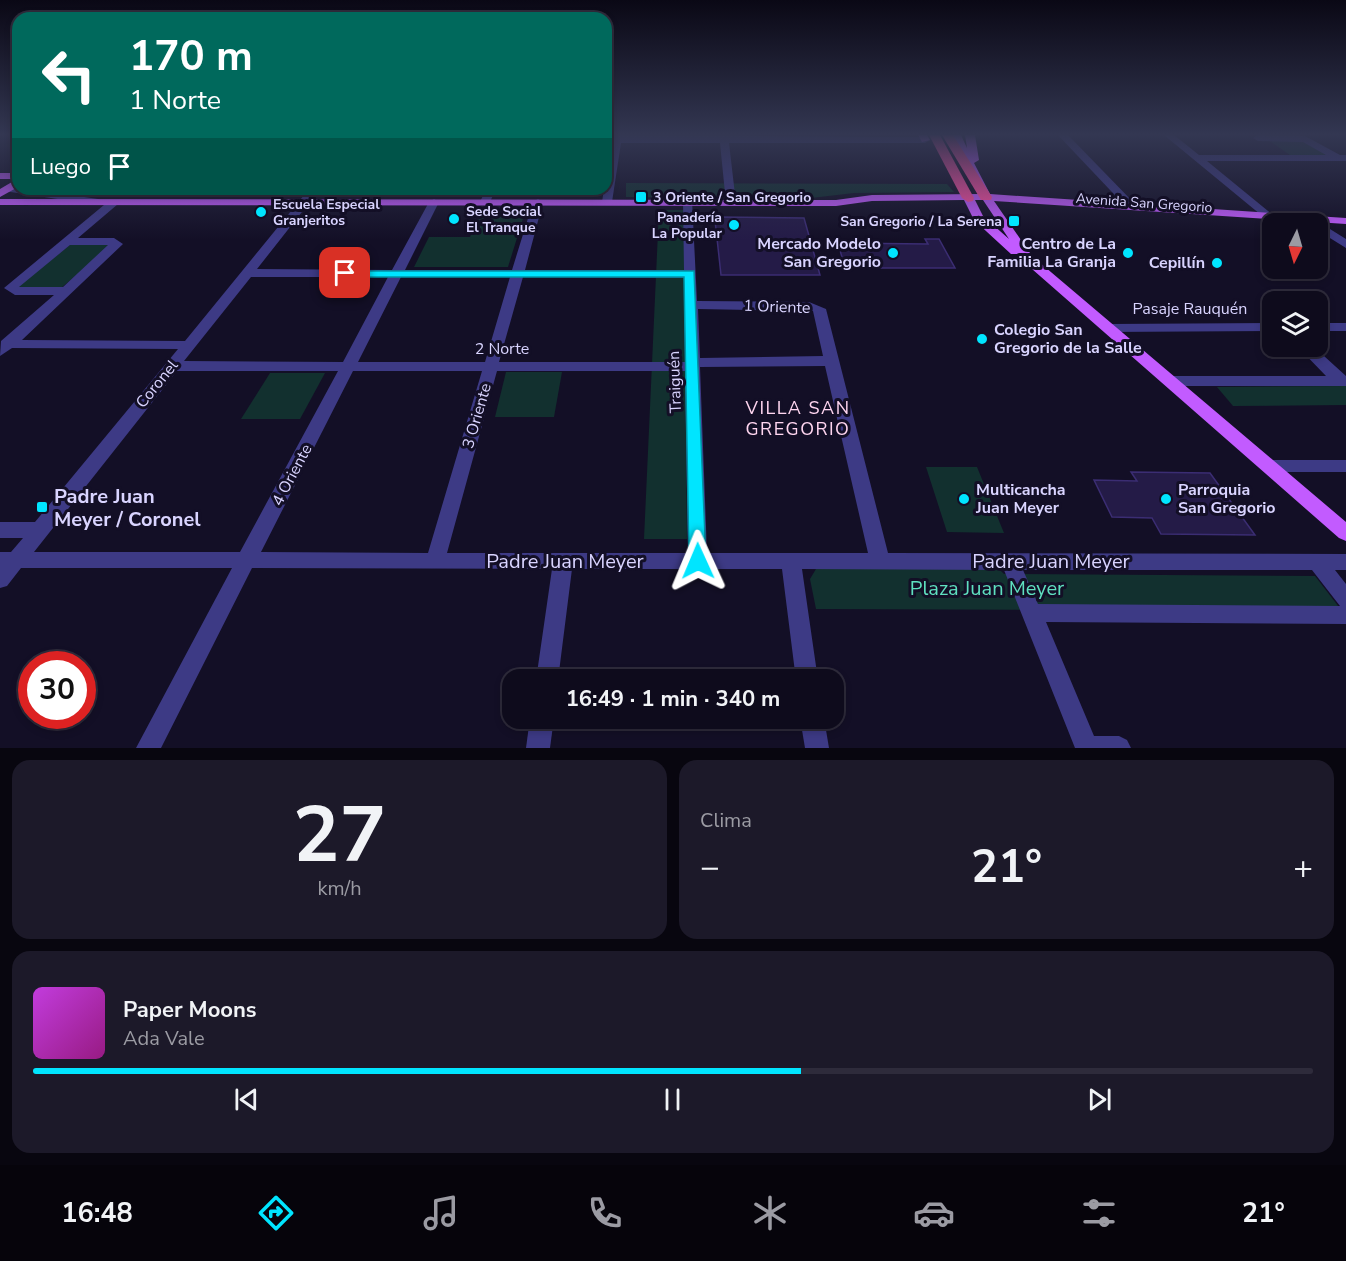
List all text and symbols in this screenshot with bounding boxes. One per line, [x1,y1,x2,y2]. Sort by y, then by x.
text: 170 m [129,28,253,85]
icon: left [30,36,108,114]
text: 1 Norte [129,82,221,119]
icon: arrive [103,150,136,183]
text: Luego [30,152,91,182]
place label: 3 Oriente / San Gregorio [653,188,811,207]
street label: Avenida San Gregorio [1075,189,1213,217]
marker: 3 Oriente / San Gregorio [634,190,648,204]
place label: Escuela Especial Granjeritos [273,195,380,230]
place label: Sede Social El Tranque [466,202,542,237]
marker: Escuela Especial Granjeritos [254,205,268,219]
place label: Panadería La Popular [652,208,722,243]
marker: Sede Social El Tranque [447,212,461,226]
place label: San Gregorio / La Serena [840,212,1002,231]
north arrow [1262,213,1328,279]
map controls [1262,213,1328,357]
marker: San Gregorio / La Serena [1007,214,1021,228]
marker: Panadería La Popular [727,218,741,232]
place label: Mercado Modelo San Gregorio [757,233,881,273]
place label: Centro de La Familia La Granja [987,233,1116,273]
marker: Mercado Modelo San Gregorio [886,246,900,260]
marker: Centro de La Familia La Granja [1121,246,1135,260]
pin [319,247,370,298]
place label: Cepillín [1149,252,1205,274]
icon: arrive [328,256,361,289]
marker: Cepillín [1210,256,1224,270]
button: layers [1262,291,1328,357]
street label: 1 Oriente [743,295,811,319]
street label: Pasaje Rauquén [1133,298,1247,320]
place label: Colegio San Gregorio de la Salle [994,319,1142,359]
marker: Colegio San Gregorio de la Salle [975,332,989,346]
street label: 2 Norte [475,338,529,360]
street label: Traiguén [663,351,687,413]
street label: Coronel [131,355,183,413]
street label: 3 Oriente [457,381,497,451]
district label: VILLA SAN GREGORIO [745,396,850,441]
street label: 4 Oriente [267,440,317,510]
place label: Multicancha Juan Meyer [975,479,1066,519]
place label: Parroquia San Gregorio [1178,479,1276,519]
place label: Padre Juan Meyer / Coronel [54,483,201,533]
marker: Multicancha Juan Meyer [957,492,971,506]
marker: Parroquia San Gregorio [1159,492,1173,506]
marker: Padre Juan Meyer / Coronel [35,500,49,514]
position arrow [666,529,730,593]
street label: Padre Juan Meyer [486,548,644,575]
street label: Padre Juan Meyer [972,548,1130,575]
park label: Plaza Juan Meyer [910,575,1064,602]
speed limit sign: 30 [18,651,96,729]
text: 16:49 · 1 min · 340 m [566,684,780,714]
text: 27 [293,782,386,889]
text: Clima [700,807,752,834]
text: 21° [971,837,1042,898]
text: − [700,845,720,890]
text: + [1293,845,1313,890]
text: km/h [317,875,362,902]
text: Paper Moons [123,995,257,1025]
text: Ada Vale [123,1025,205,1052]
icon: previous [230,1083,263,1116]
icon: pause [656,1083,689,1116]
icon: next [1083,1083,1116,1116]
icon: directions [255,1192,297,1234]
icon: music [420,1192,462,1234]
icon: phone [584,1192,626,1234]
icon: climate [749,1192,791,1234]
icon: car [913,1192,955,1234]
icon: filters [1078,1192,1120,1234]
text: 16:48 [61,1195,133,1232]
text: 21° [1242,1195,1285,1232]

